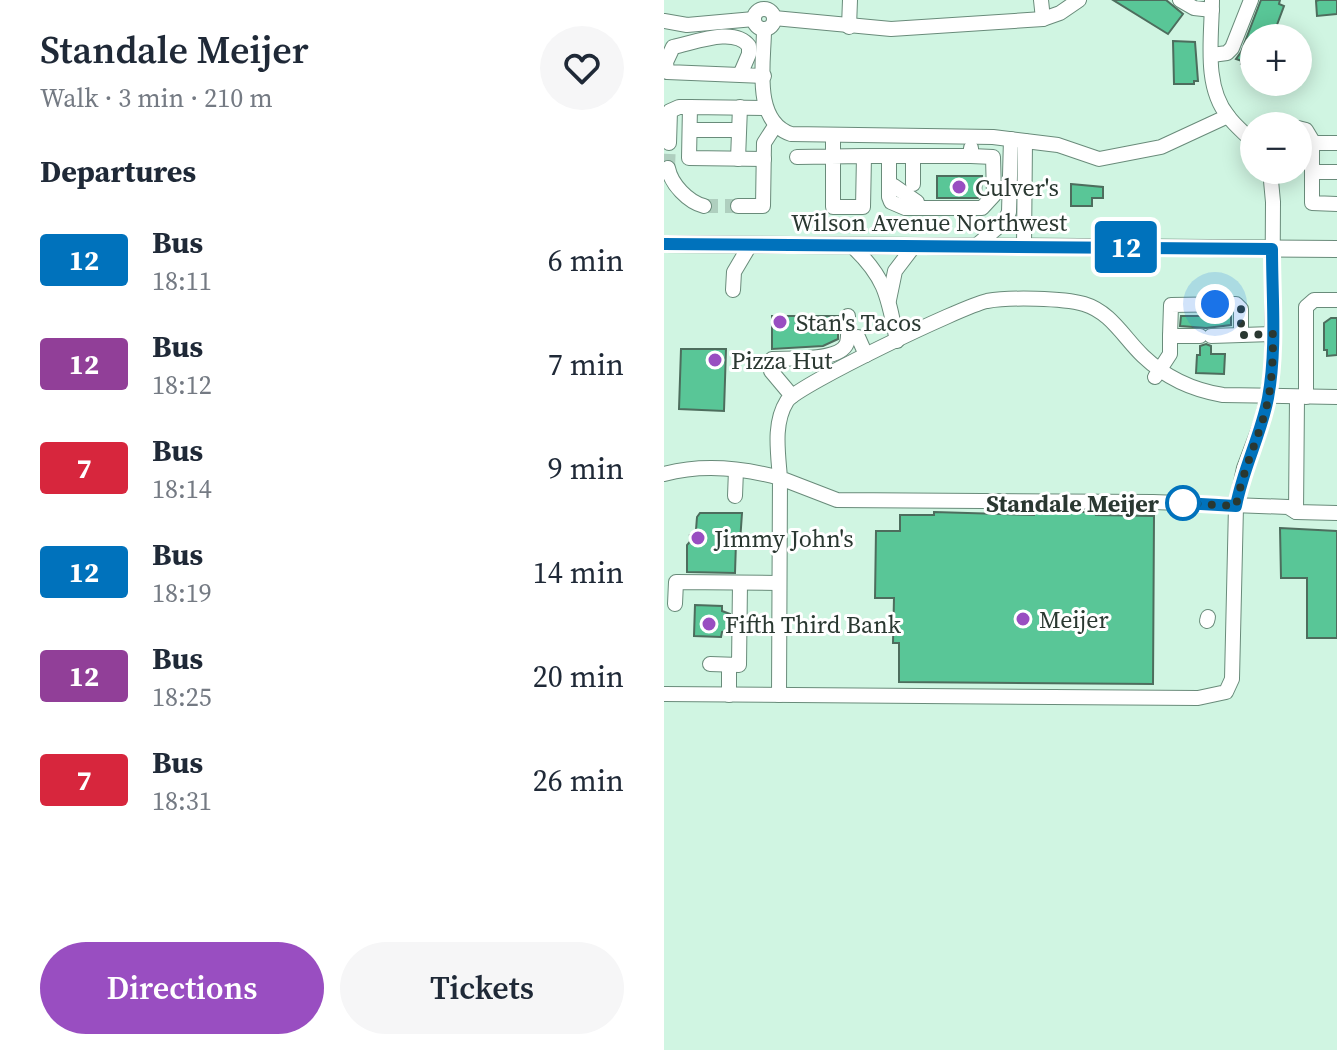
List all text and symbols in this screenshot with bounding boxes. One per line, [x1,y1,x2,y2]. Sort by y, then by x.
text: Standale Meijer [40,24,309,76]
map controls [1240,24,1312,184]
button: + [1240,24,1312,96]
button: heart [540,26,624,110]
text: Walk · 3 min · 210 m [40,80,273,116]
button: − [1240,112,1312,184]
text: Departures [40,151,196,192]
place label: Culver's [975,171,1059,204]
marker: Culver's [950,178,968,196]
street label: Wilson Avenue Northwest [791,206,1067,239]
line badge: 12 [1090,221,1162,273]
text: Bus [152,222,203,263]
text: 12 [1111,228,1141,266]
text: 6 min [548,240,624,281]
text: 12 [69,241,99,279]
text: 18:11 [152,263,212,299]
your location [1195,284,1235,324]
place label: Stan's Tacos [796,306,922,339]
marker: Stan's Tacos [771,313,789,331]
text: Bus [152,326,203,367]
text: 7 min [548,344,624,385]
place label: Pizza Hut [731,344,833,377]
text: 12 [69,345,99,383]
marker: Pizza Hut [706,351,724,369]
text: 18:12 [152,367,212,403]
text: Bus [152,430,203,471]
text: 9 min [548,448,624,489]
text: 7 [76,449,92,487]
text: 18:14 [152,471,212,507]
marker: Standale Meijer [1166,486,1200,520]
place label: Standale Meijer [986,487,1160,520]
place label: Jimmy John's [713,522,854,555]
marker: Jimmy John's [689,529,707,547]
text: Bus [152,534,203,575]
text: 14 min [533,552,624,593]
text: 12 [69,553,99,591]
text: 18:19 [152,575,212,611]
place label: Meijer [1039,603,1109,636]
place label: Fifth Third Bank [725,608,902,641]
marker: Meijer [1014,610,1032,628]
marker: Fifth Third Bank [700,615,718,633]
text: Bus [152,638,203,679]
text: 20 min [533,656,624,697]
text: 12 [69,657,99,695]
text: 18:25 [152,679,212,715]
text: Bus [152,742,203,783]
text: 26 min [533,760,624,801]
text: 7 [76,761,92,799]
text: 18:31 [152,783,212,819]
button: Directions [40,942,324,1034]
button: Tickets [340,942,624,1034]

